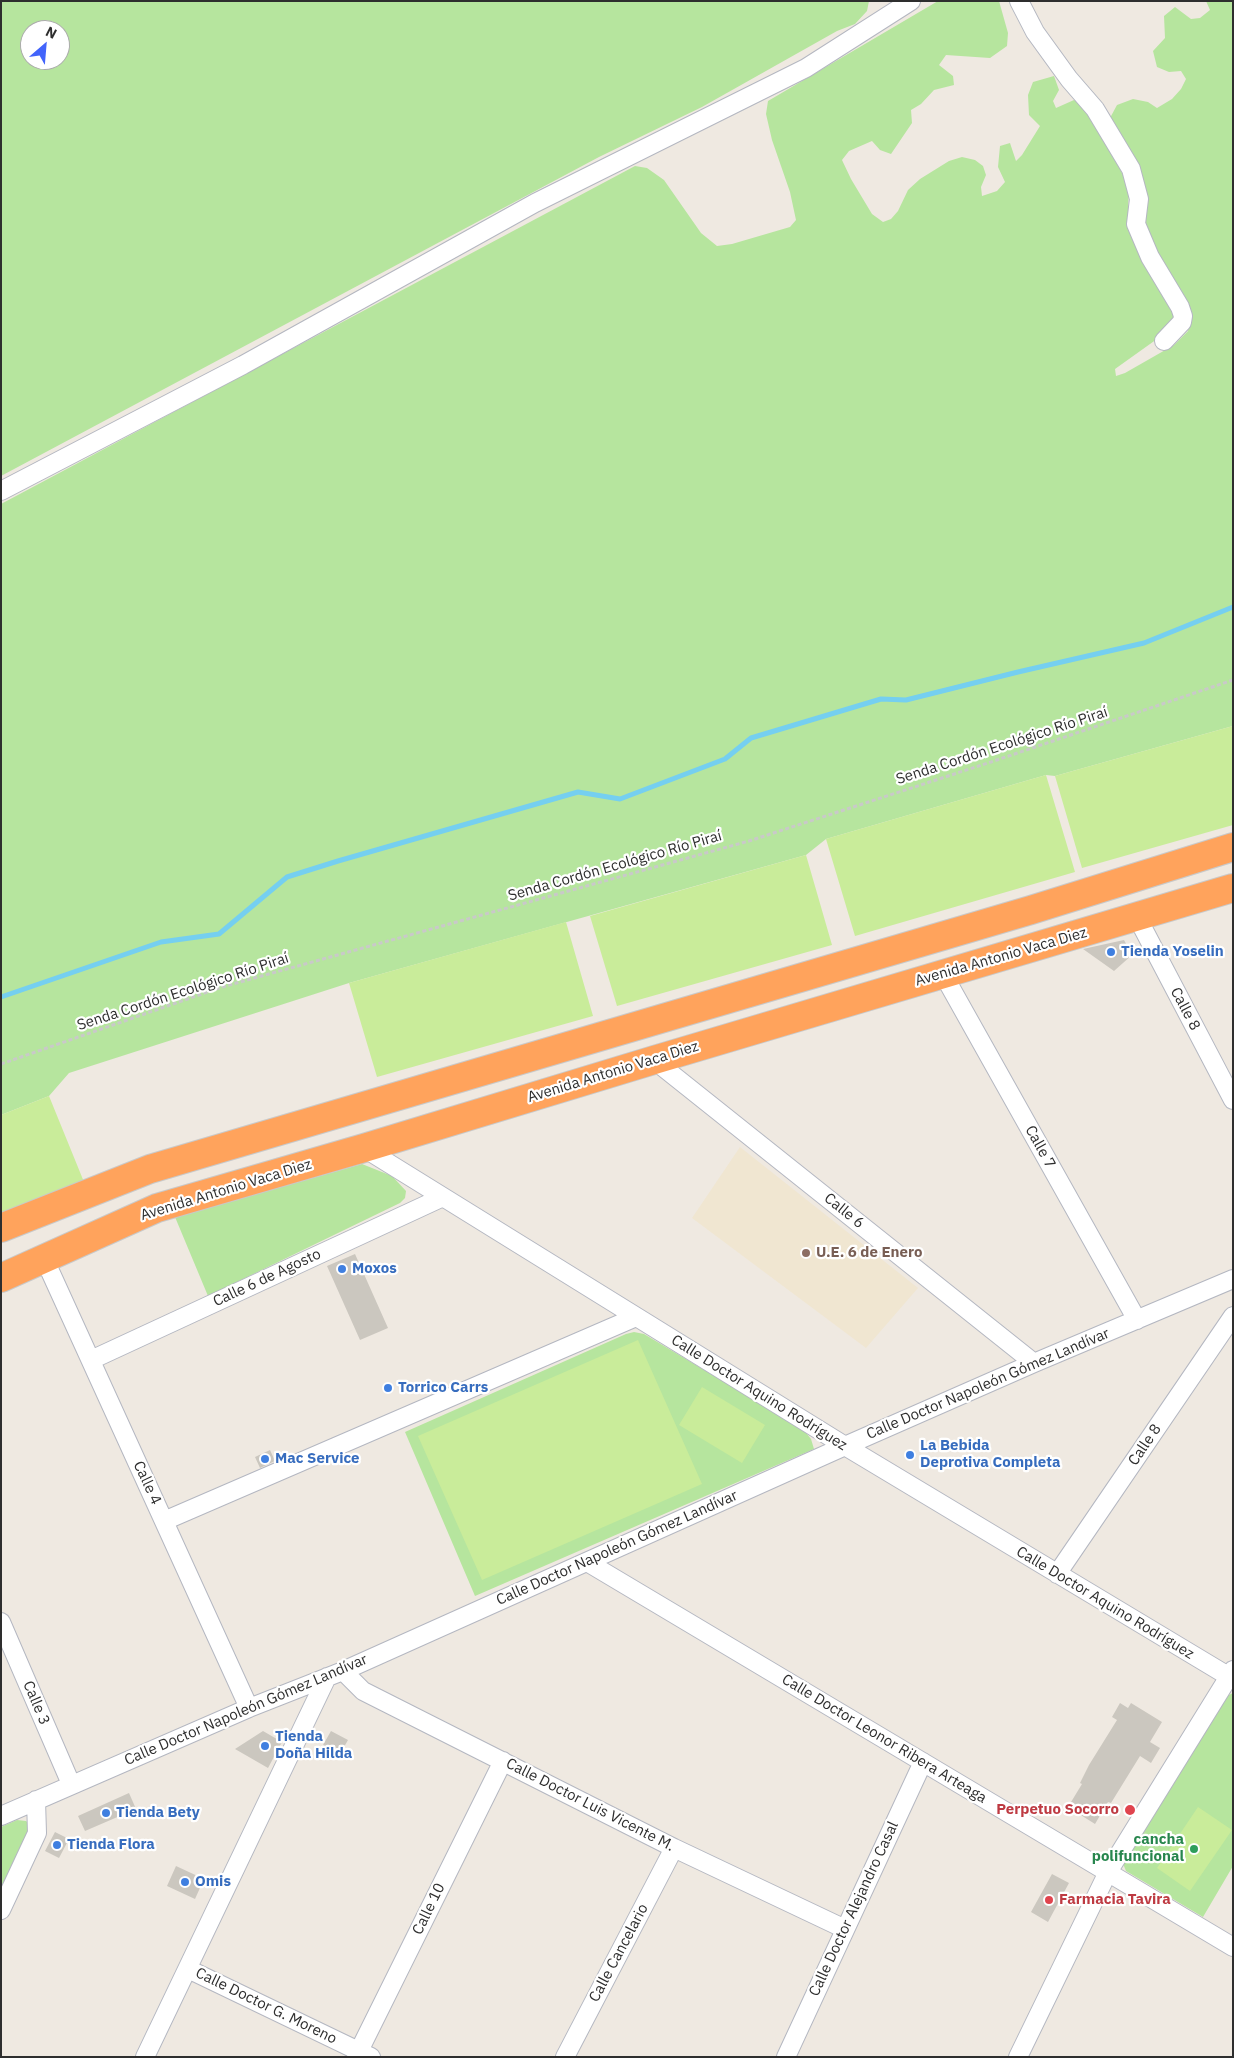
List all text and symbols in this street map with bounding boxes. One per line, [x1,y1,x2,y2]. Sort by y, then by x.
north arrow [20,20,70,70]
text: N [43,22,60,43]
street label: Senda Cordón Ecológico Río Piraí [894,703,1110,789]
street label: Senda Cordón Ecológico Río Piraí [506,827,724,905]
street label: Avenida Antonio Vaca Diez [913,924,1089,990]
place label: Tienda Yoselin [1121,943,1224,961]
marker: Tienda Yoselin [1105,946,1117,958]
street label: Senda Cordón Ecológico Río Piraí [75,949,291,1035]
street label: Calle 8 [1166,984,1204,1034]
street label: Avenida Antonio Vaca Diez [525,1037,701,1107]
street label: Calle 7 [1021,1122,1059,1172]
street label: Avenida Antonio Vaca Diez [138,1155,314,1225]
street label: Calle 6 [820,1189,868,1233]
place label: U.E. 6 de Enero [816,1244,922,1262]
street label: Calle 6 de Agosto [210,1245,324,1311]
marker: U.E. 6 de Enero [800,1247,812,1259]
place label: Moxos [352,1260,397,1278]
marker: Moxos [336,1263,348,1275]
street label: Calle Doctor Napoleón Gómez Landívar [864,1324,1112,1444]
street label: Calle Doctor Aquino Rodríguez [668,1331,850,1455]
place label: Torrico Carrs [398,1379,488,1397]
marker: Torrico Carrs [382,1382,394,1394]
street label: Calle 8 [1125,1421,1165,1469]
place label: La Bebida Deprotiva Completa [920,1437,1060,1472]
marker: La Bebida Deprotiva Completa [904,1449,916,1461]
place label: Mac Service [275,1450,360,1468]
marker: Mac Service [259,1453,271,1465]
street label: Calle 4 [129,1458,165,1508]
street label: Calle Doctor Napoleón Gómez Landívar [494,1486,740,1610]
street label: Calle Doctor Aquino Rodríguez [1013,1543,1197,1663]
street label: Calle Doctor Napoleón Gómez Landívar [122,1650,370,1770]
street label: Calle Doctor Leonor Ribera Arteaga [778,1671,990,1807]
street label: Calle 3 [19,1678,53,1728]
place label: Tienda Doña Hilda [275,1728,352,1763]
marker: Tienda Doña Hilda [259,1740,271,1752]
street label: Calle Doctor Luis Vicente M. [503,1755,677,1855]
place label: Perpetuo Socorro [996,1801,1119,1819]
marker: Perpetuo Socorro [1123,1803,1137,1817]
place label: Tienda Bety [116,1804,200,1822]
marker: Tienda Bety [100,1807,112,1819]
street label: Calle Doctor Alejandro Casal [806,1819,902,1999]
place label: cancha polifuncional [1092,1831,1184,1866]
place label: Tienda Flora [67,1836,155,1854]
marker: Tienda Flora [51,1839,63,1851]
marker: cancha polifuncional [1188,1843,1200,1855]
place label: Omis [195,1873,231,1891]
marker: Omis [179,1876,191,1888]
street label: Calle 10 [409,1880,449,1938]
place label: Farmacia Tavira [1059,1891,1171,1909]
marker: Farmacia Tavira [1043,1894,1055,1906]
street label: Calle Cancelario [586,1901,652,2005]
street label: Calle Doctor G. Moreno [192,1964,340,2048]

